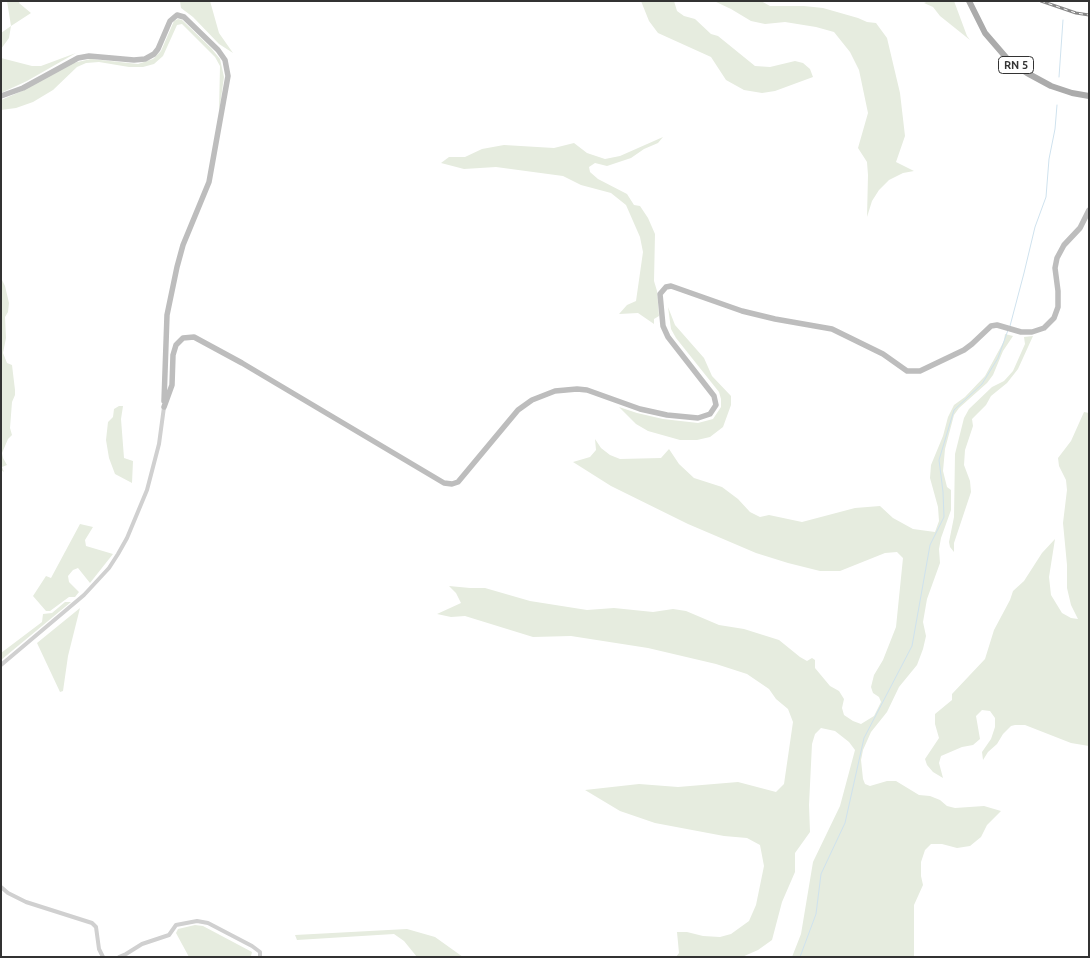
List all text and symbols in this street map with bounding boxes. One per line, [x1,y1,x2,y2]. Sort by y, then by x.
road number: RN 5 [998,56,1034,74]

